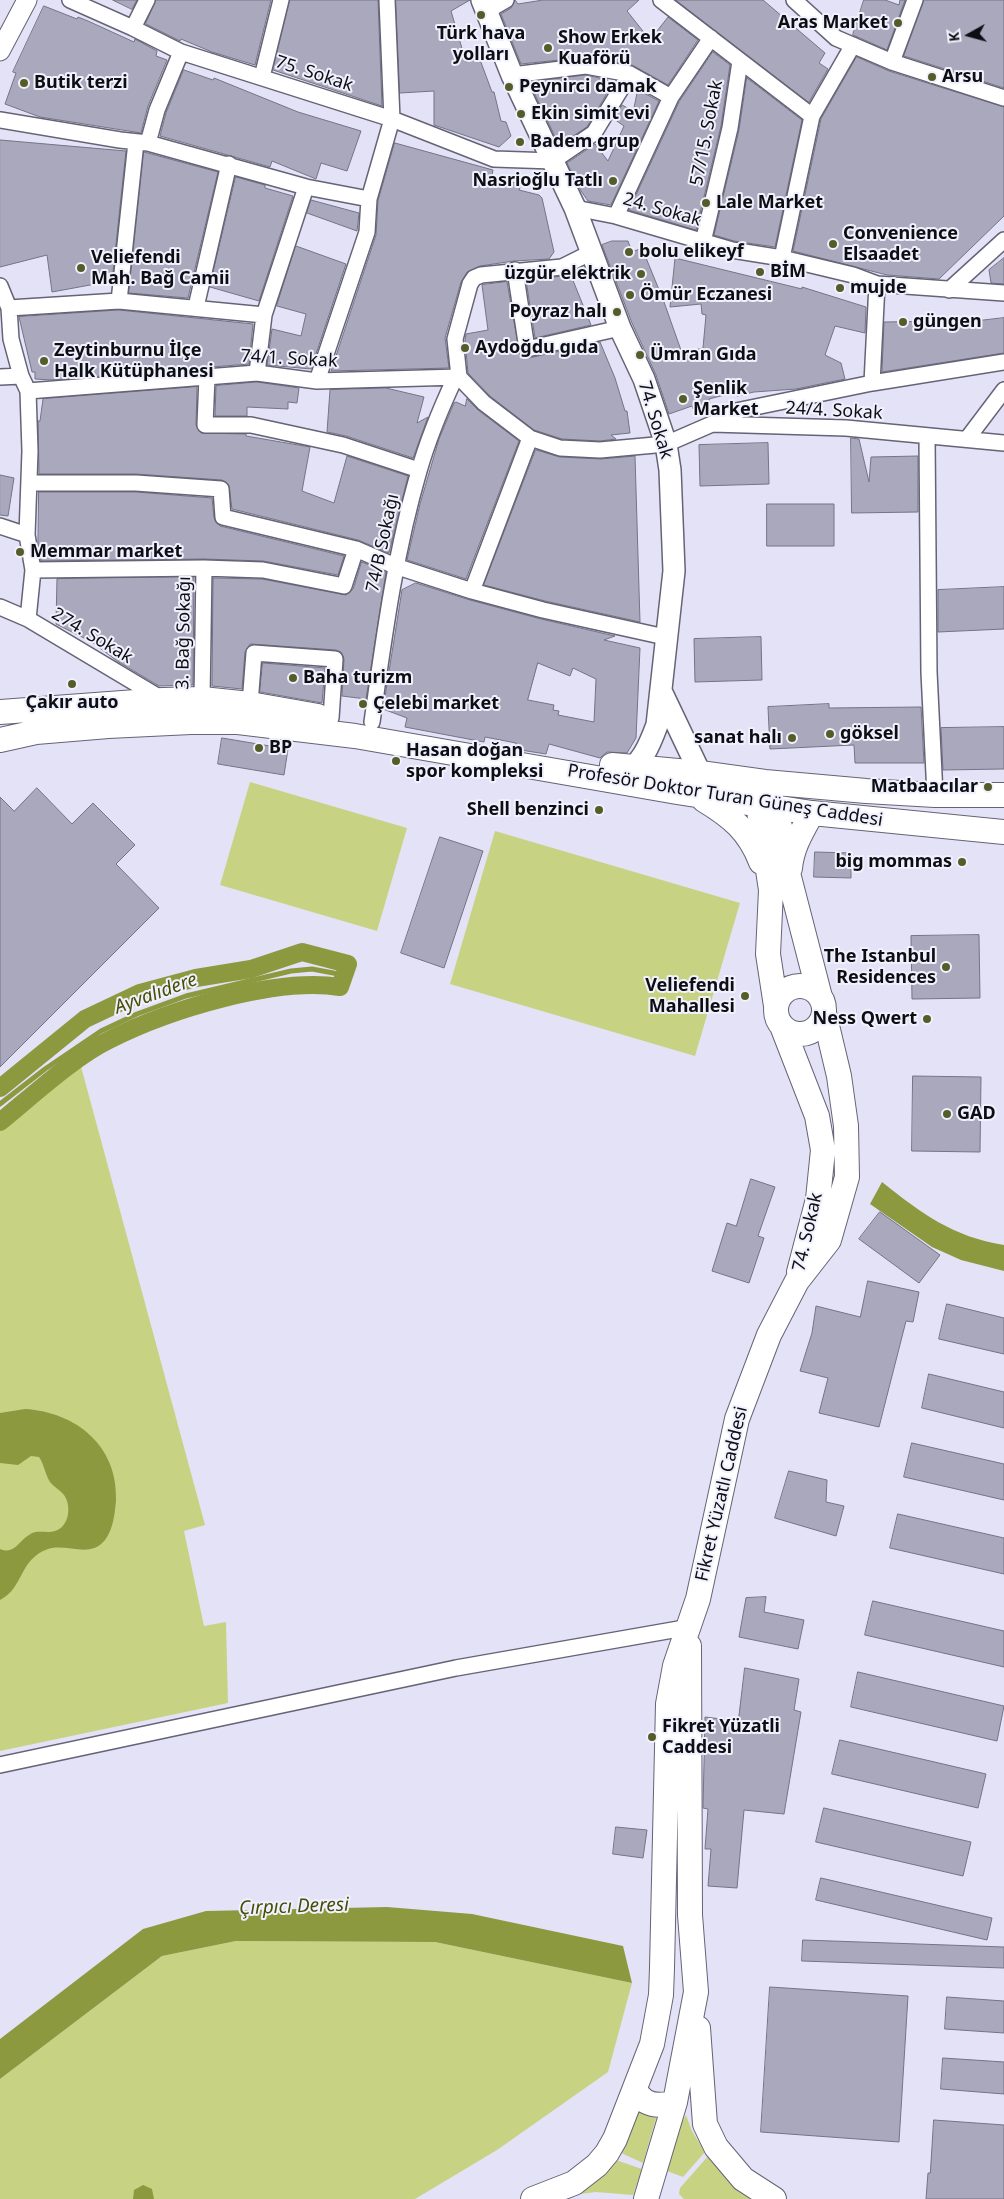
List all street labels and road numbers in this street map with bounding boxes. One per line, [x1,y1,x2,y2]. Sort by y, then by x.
street label: 75. Sokak [273,51,355,97]
street label: 57/15. Sokak [686,78,728,188]
street label: 24. Sokak [620,189,704,231]
street label: 74/1. Sokak [240,346,338,372]
street label: 74. Sokak [633,378,677,462]
street label: 24/4. Sokak [785,398,883,424]
street label: 74/B Sokağı [362,492,404,594]
street label: 3. Bağ Sokağı [172,576,196,690]
street label: 274. Sokak [48,603,136,669]
street label: Profesör Doktor Turan Güneş Caddesi [566,760,884,832]
street label: 74. Sokak [788,1191,828,1273]
street label: Fikret Yüzatlı Caddesi [691,1404,753,1584]

